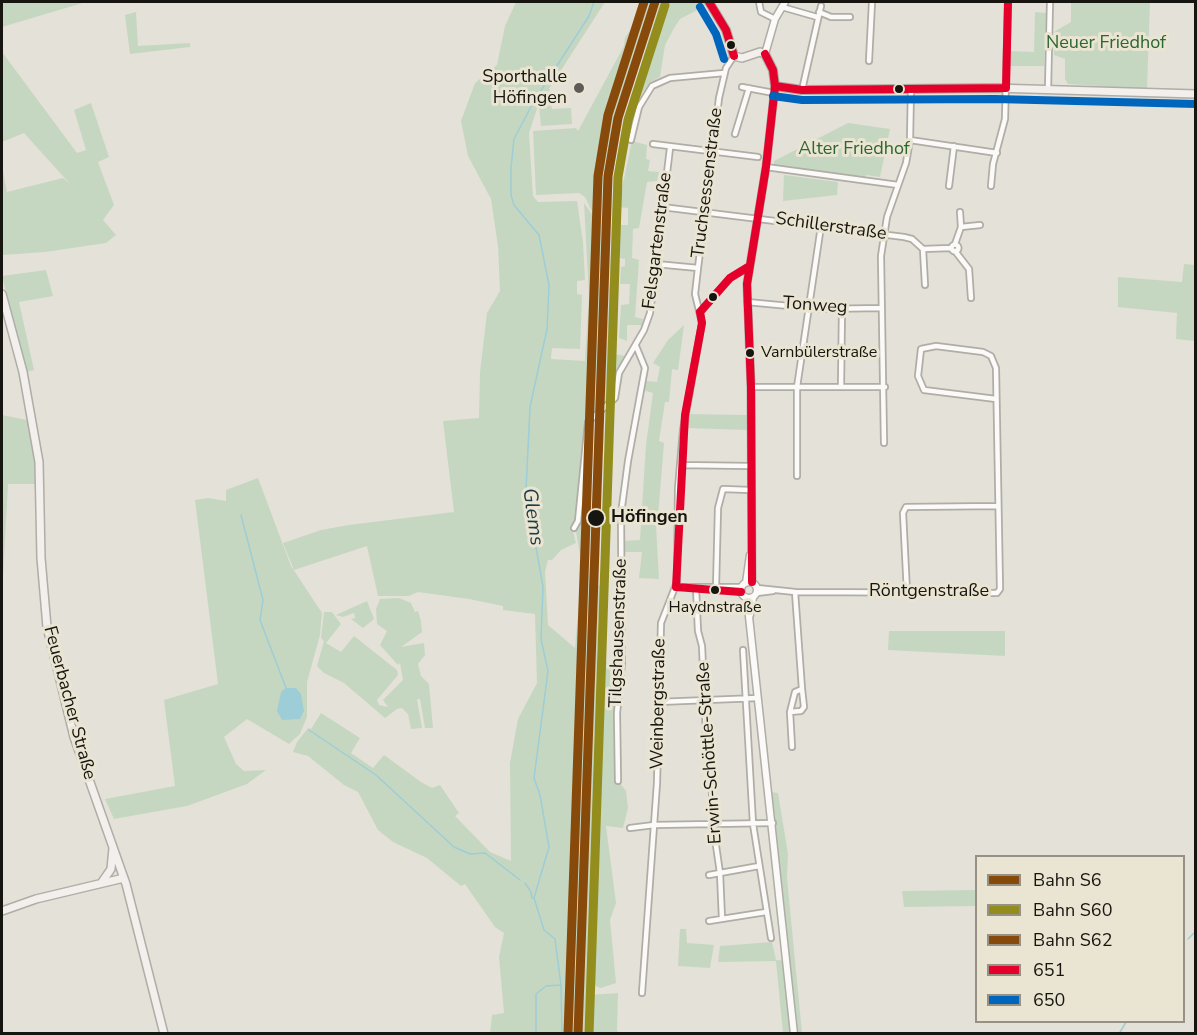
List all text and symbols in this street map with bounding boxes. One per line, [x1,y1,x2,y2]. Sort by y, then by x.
park label: Neuer Friedhof [1046,33,1166,55]
unlabelled marker [725,39,737,51]
place label: Sporthalle Höfingen [482,67,567,110]
marker: Sporthalle Höfingen [572,81,586,95]
unlabelled marker [893,83,905,95]
street label: Truchsessenstraße [688,107,728,259]
park label: Alter Friedhof [798,139,910,161]
street label: Felsgartenstraße [639,171,677,311]
street label: Schillerstraße [774,209,888,245]
unlabelled marker [707,291,719,303]
street label: Tonweg [782,293,848,319]
place label: Varnbülerstraße [761,343,877,363]
marker: Varnbülerstraße [744,347,756,359]
water label: Glems [516,487,548,547]
place label: Höfingen [611,507,688,529]
marker: Höfingen [586,508,606,528]
street label: Tilgshausenstraße [606,558,632,708]
street label: Röntgenstraße [869,581,989,603]
marker: Haydnstraße [709,584,721,596]
place label: Haydnstraße [669,598,761,618]
street label: Feuerbacher Straße [38,624,100,782]
street label: Weinbergstraße [647,638,671,770]
street label: Erwin-Schöttle-Straße [693,661,727,845]
legend [975,855,1185,1023]
text: Bahn S6 [1033,868,1102,892]
text: Bahn S60 [1033,898,1112,922]
text: Bahn S62 [1033,928,1112,952]
text: 651 [1033,958,1065,982]
text: 650 [1033,988,1065,1012]

